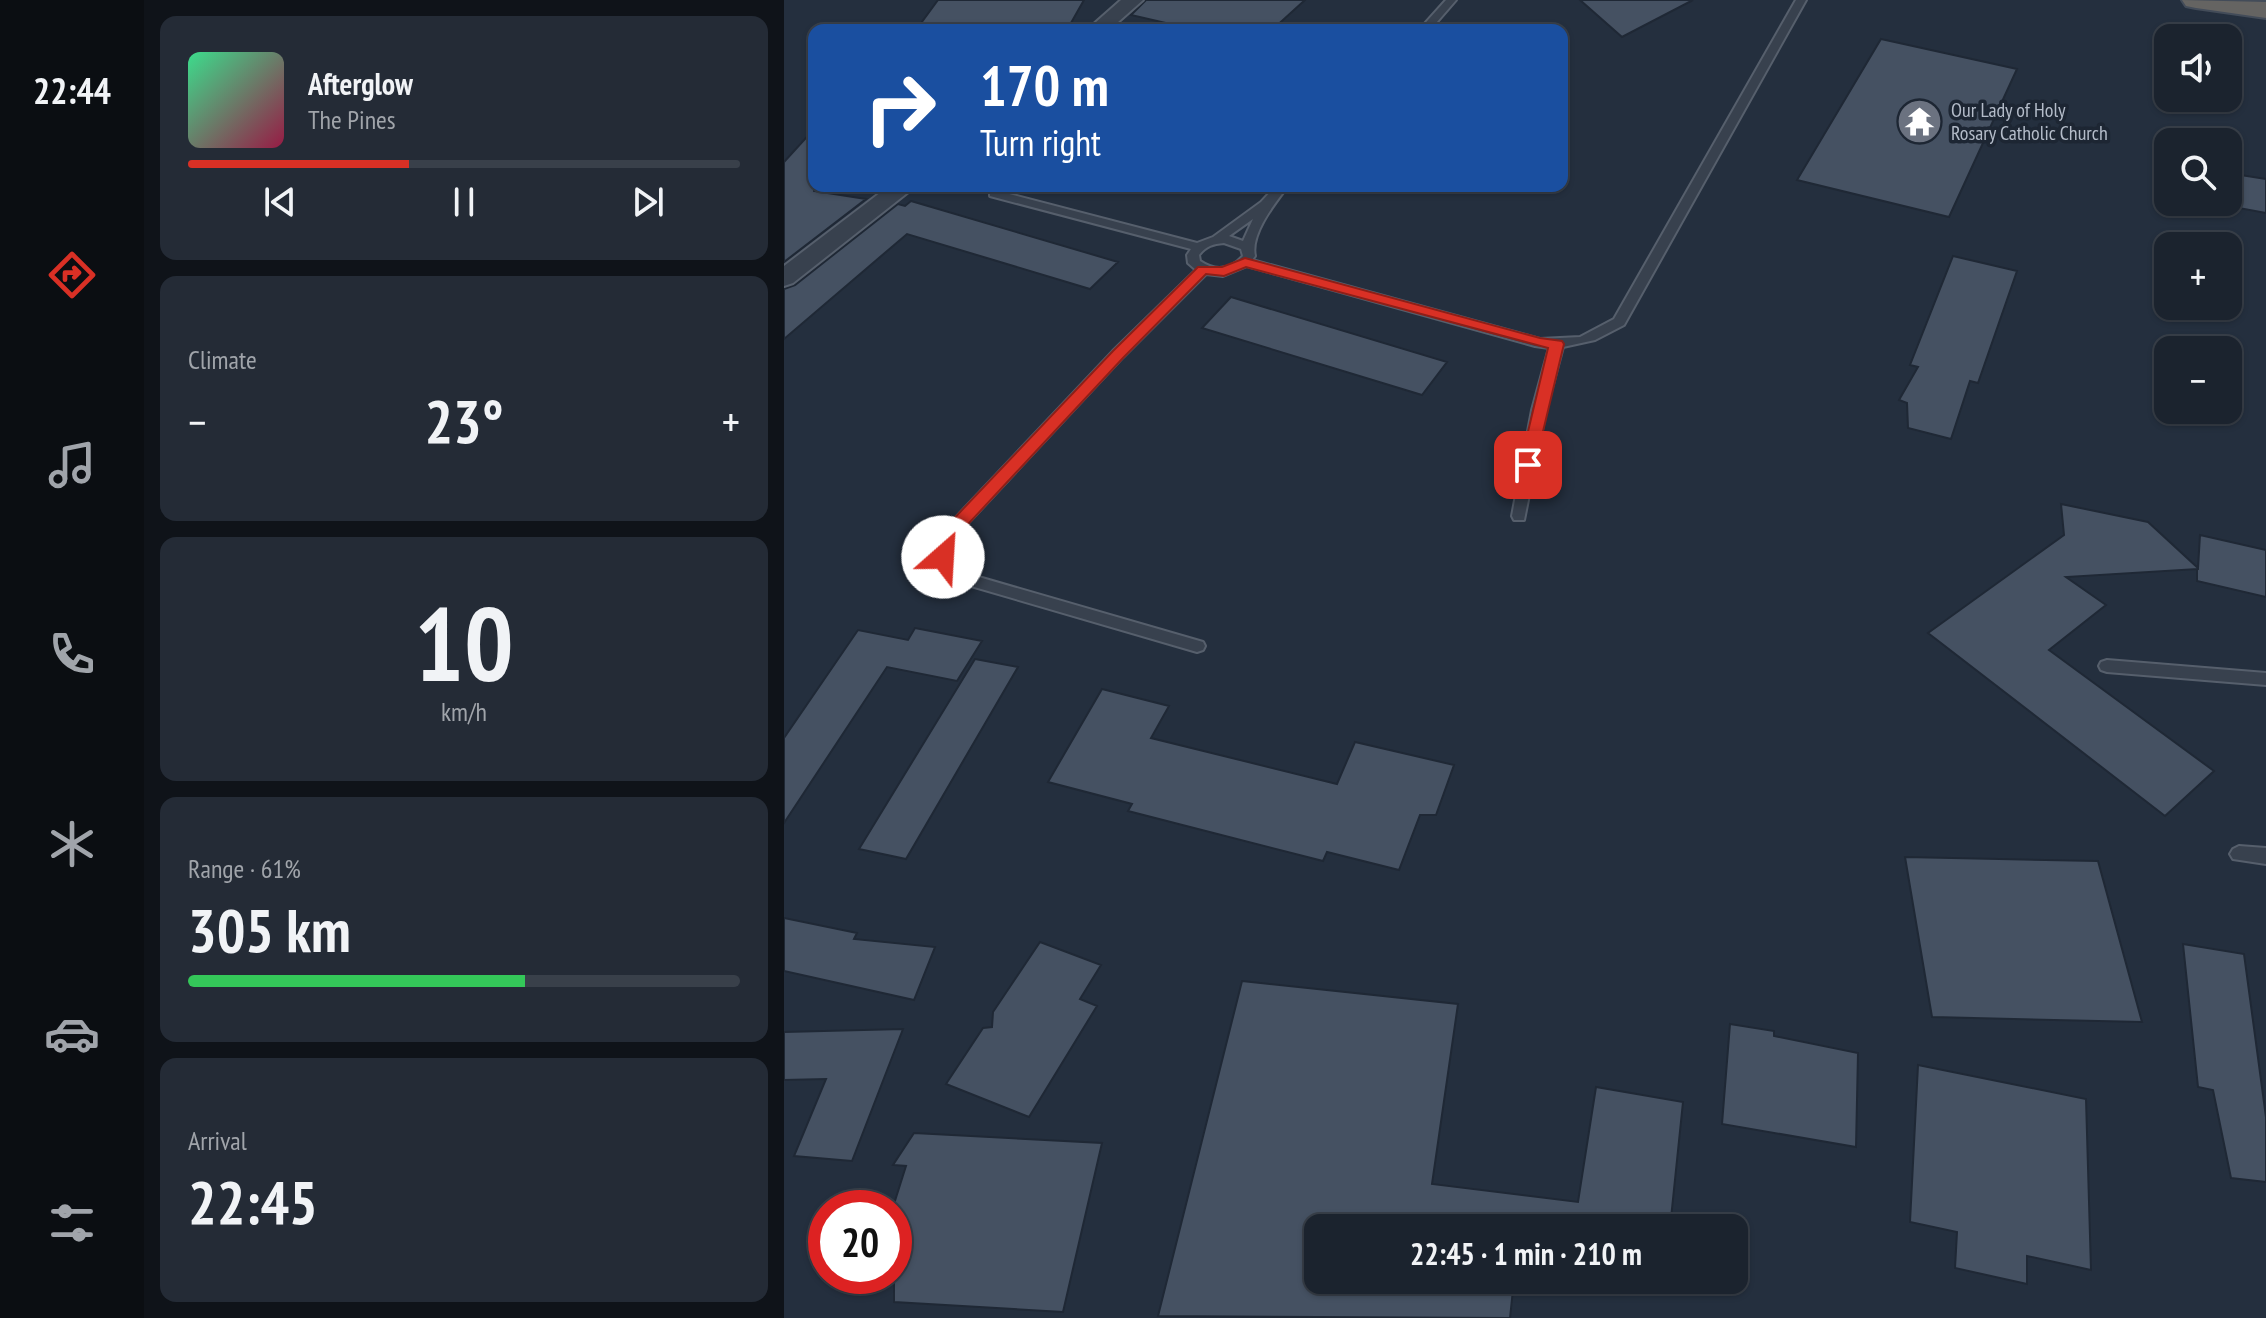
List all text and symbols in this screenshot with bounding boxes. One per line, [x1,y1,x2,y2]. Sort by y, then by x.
map controls [2154,24,2242,424]
button: sound [2154,24,2242,112]
text: 170 m [980,49,1109,121]
icon: right [848,56,952,160]
text: Afterglow [308,64,413,103]
text: 22:44 [33,67,111,114]
place label: Our Lady of Holy Rosary Catholic Church [1951,97,2108,146]
temple icon: Our Lady of Holy Rosary Catholic Church [1896,98,1944,146]
text: The Pines [308,103,396,136]
text: Turn right [980,119,1101,166]
button: search [2154,128,2242,216]
icon: previous [258,180,302,224]
icon: pause [442,180,486,224]
icon: next [626,180,670,224]
button: + [2154,232,2242,320]
icon: directions [44,247,100,303]
button: − [2154,336,2242,424]
text: Climate [188,343,257,376]
text: 23° [424,382,504,460]
text: − [188,393,206,450]
text: + [722,393,740,450]
pin [1494,431,1562,499]
icon: music [44,437,100,493]
icon: arrive [1506,443,1550,487]
position arrow [901,515,985,599]
text: 10 [414,575,514,710]
icon: phone [44,626,100,682]
text: km/h [441,695,487,728]
icon: climate [44,816,100,872]
text: Range · 61% [188,852,301,885]
text: 305 km [188,891,351,969]
icon: car [44,1006,100,1062]
text: Arrival [188,1124,247,1157]
text: 22:45 [188,1163,318,1241]
speed limit sign: 20 [808,1190,912,1294]
icon: filters [44,1195,100,1251]
text: 22:45 · 1 min · 210 m [1410,1234,1642,1273]

